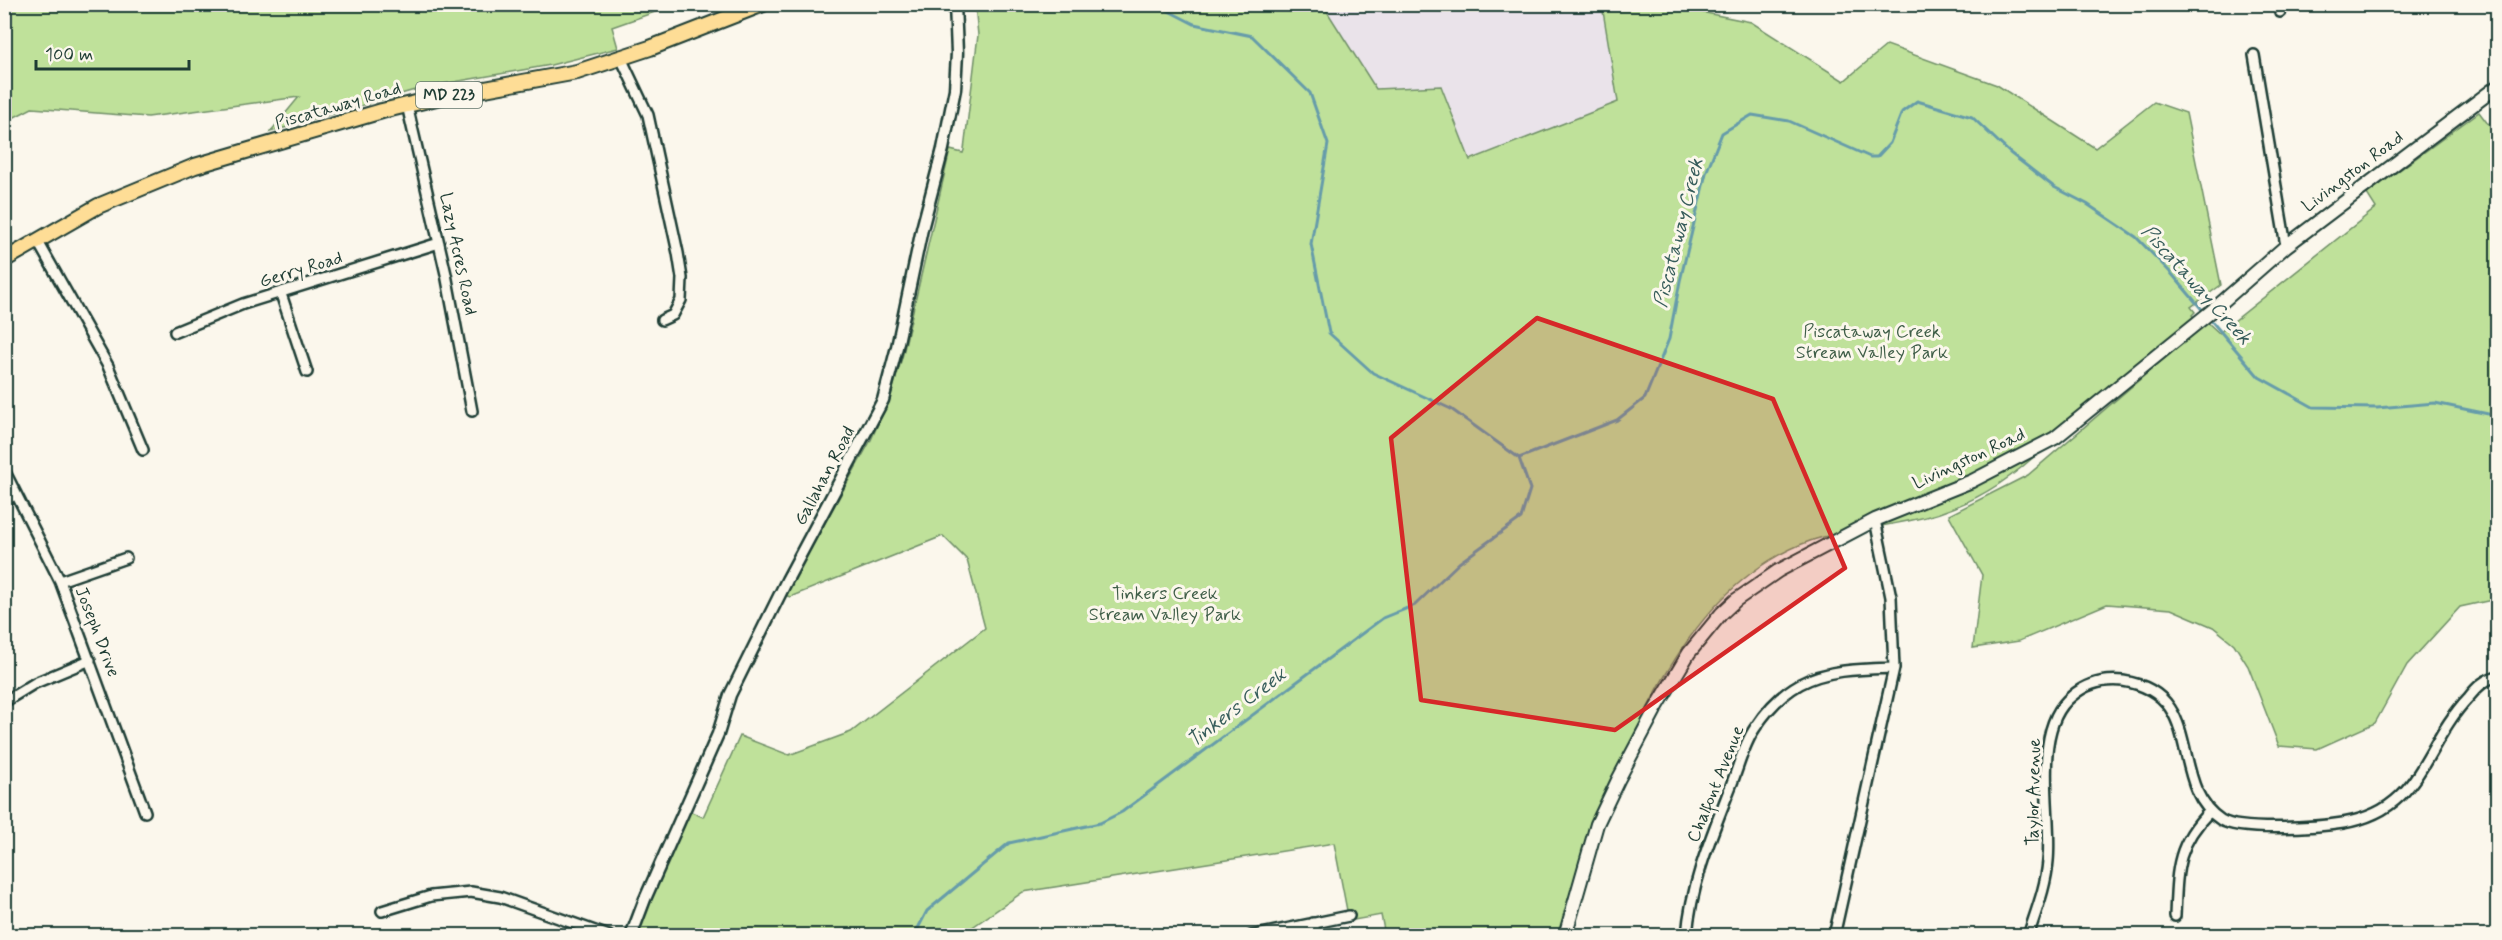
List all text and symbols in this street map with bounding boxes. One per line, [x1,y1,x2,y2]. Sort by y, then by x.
scale bar [36,33,189,71]
text: 100 m [45,43,93,67]
street label: Piscataway Road [272,77,404,135]
road number: MD 223 [416,82,482,108]
street label: Livingston Road [2297,126,2409,218]
water label: Piscataway Creek [1647,155,1711,310]
street label: Lazy Acres Road [433,191,483,317]
water label: Piscataway Creek [2135,219,2257,351]
street label: Gerry Road [256,246,346,294]
park label: Piscataway Creek Stream Valley Park [1796,320,1948,365]
street label: Gallahan Road [789,422,861,530]
street label: Livingston Road [1909,422,2029,496]
park label: Tinkers Creek Stream Valley Park [1089,582,1241,627]
street label: Joseph Drive [69,583,125,681]
water label: Tinkers Creek [1182,661,1293,754]
street label: Chalfont Avenue [1682,722,1752,847]
street label: Taylor Avenue [2021,738,2047,846]

